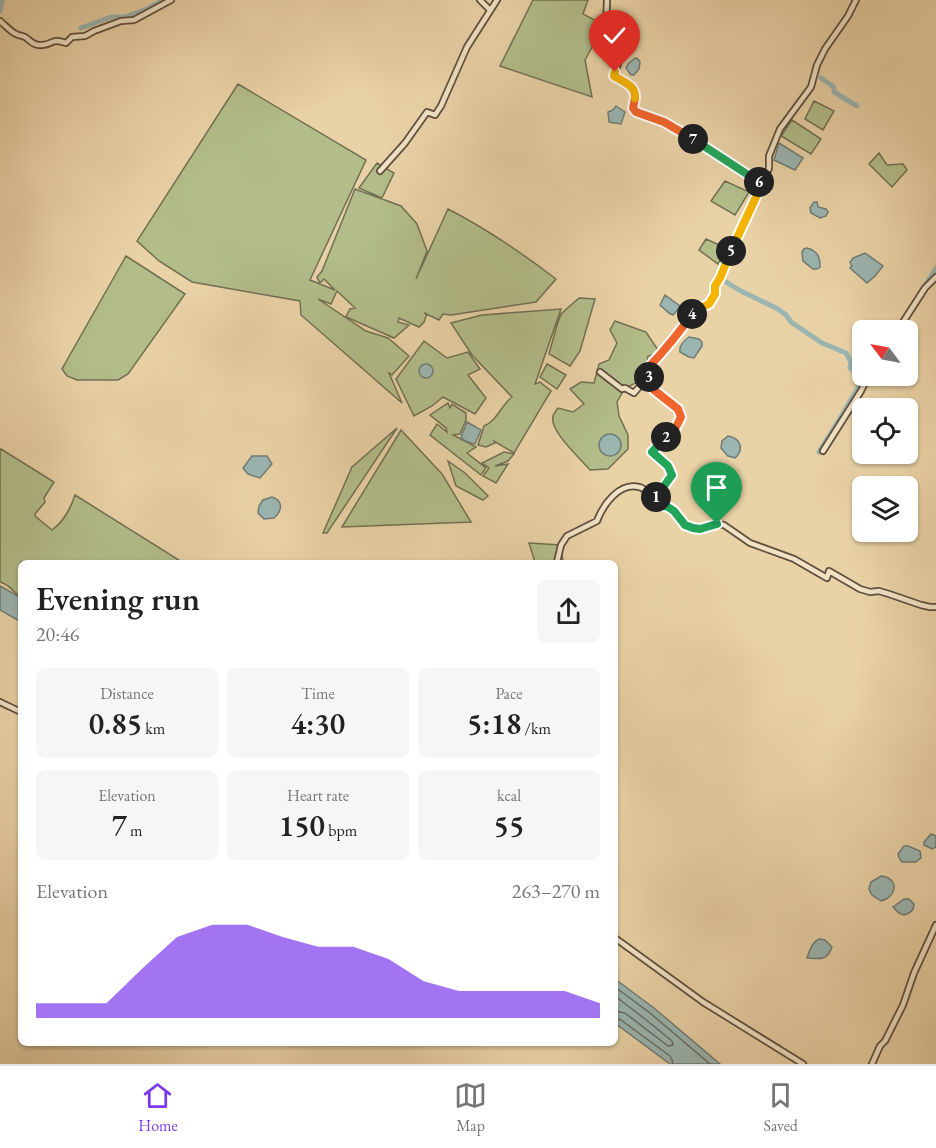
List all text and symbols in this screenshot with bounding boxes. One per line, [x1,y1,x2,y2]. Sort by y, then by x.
pin [589,10,640,72]
icon: check [598,19,631,52]
pin: 7 [678,124,708,154]
text: 7 [689,128,697,149]
pin: 6 [744,167,774,197]
text: 6 [755,171,763,192]
pin: 5 [716,236,746,266]
text: 5 [727,240,735,261]
pin: 4 [677,299,707,329]
text: 4 [688,303,696,324]
north arrow [852,320,918,386]
map controls [852,320,918,542]
pin: 3 [634,362,664,392]
text: 3 [645,366,653,387]
button: locate [852,398,918,464]
pin: 2 [651,422,681,452]
text: 2 [662,426,670,447]
pin [691,462,742,524]
icon: arrive [700,471,733,504]
button: layers [852,476,918,542]
pin: 1 [641,482,671,512]
text: 1 [652,486,660,507]
text: Evening run [36,577,200,620]
button: share [537,580,600,643]
text: 20:46 [36,621,79,647]
text: Distance [100,683,154,704]
text: Time [301,683,335,704]
text: Pace [496,683,522,704]
text: 0.85 [89,704,142,743]
text: 4:30 [291,704,345,743]
text: 5:18 [467,704,521,743]
text: km [142,718,165,739]
text: /km [521,718,551,739]
text: Elevation [98,785,156,806]
text: Heart rate [287,785,349,806]
text: kcal [497,785,521,806]
text: 7 [111,806,127,845]
text: 150 [279,806,325,845]
text: 55 [494,806,524,845]
text: m [127,820,143,841]
text: bpm [325,820,357,841]
text: Elevation [36,878,108,904]
text: 263–270 m [512,878,600,904]
tab: Home [138,1079,178,1136]
tab: Map [454,1079,487,1136]
tab: Saved [764,1079,798,1136]

